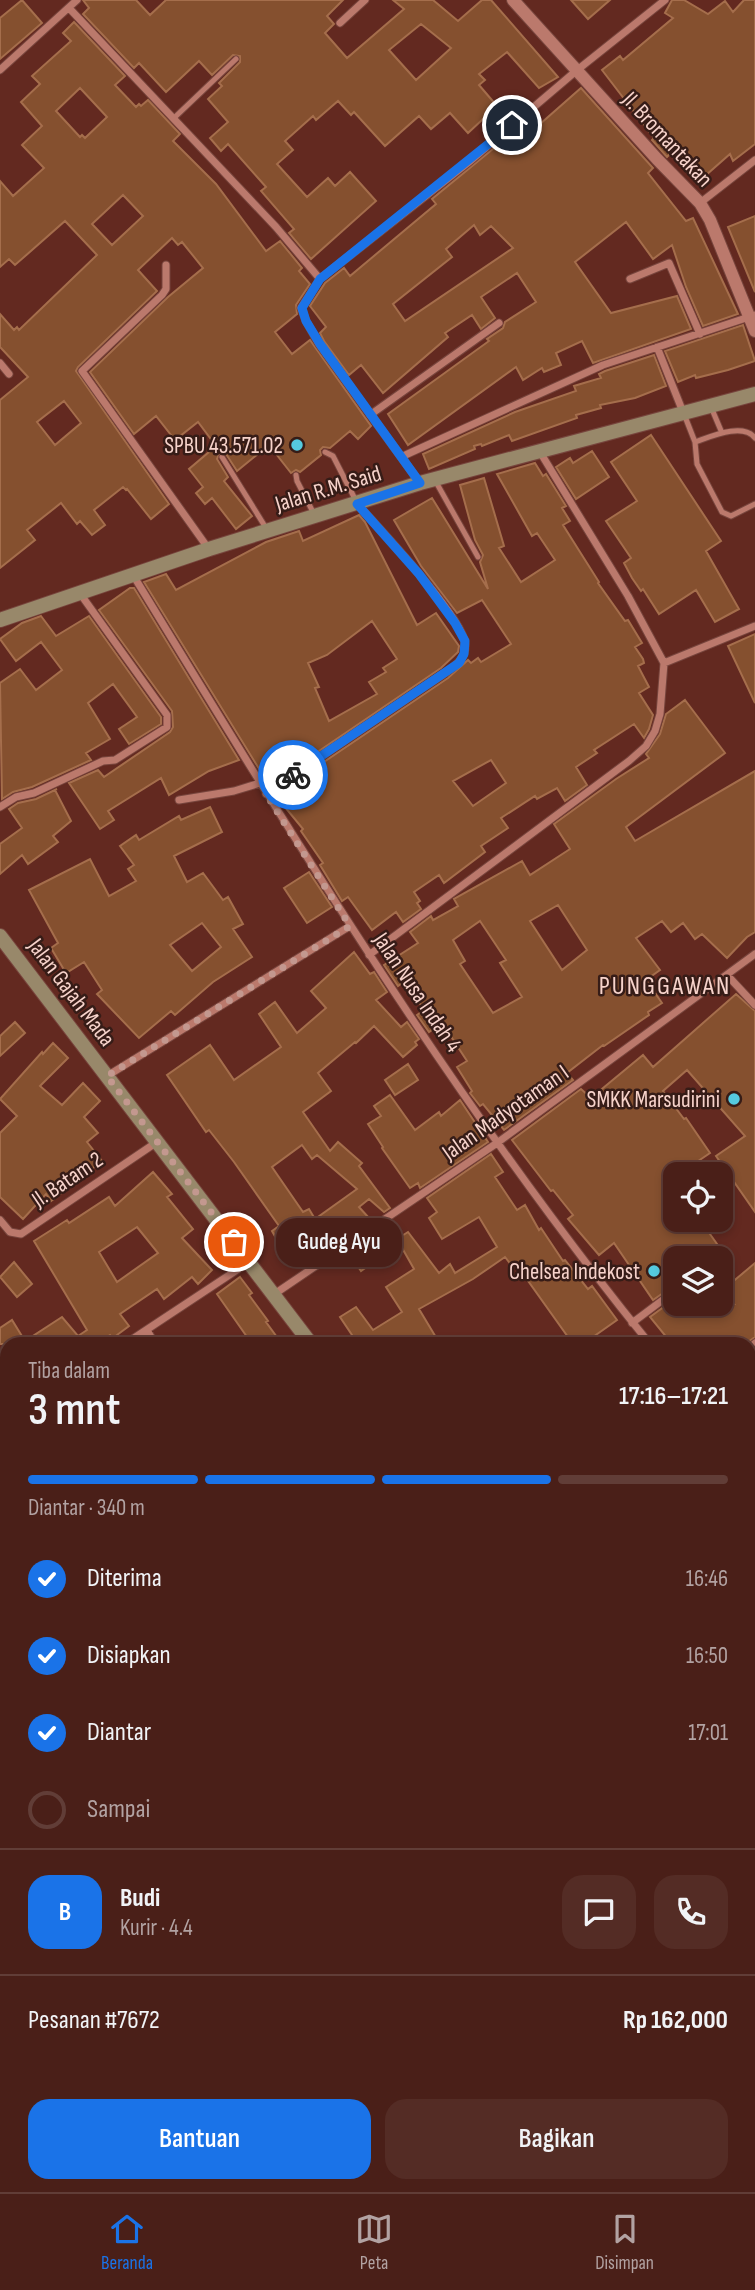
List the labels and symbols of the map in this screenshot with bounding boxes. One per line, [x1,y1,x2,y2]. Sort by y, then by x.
street label: Jl. Bromantakan [615,86,718,193]
pin [482,95,542,155]
place label: SPBU 43.571.02 [164,432,283,460]
marker: SPBU 43.571.02 [289,437,305,453]
street label: Jalan R.M. Said [271,460,385,519]
courier [258,740,328,810]
street label: Jalan Nusa Indah 4 [366,927,468,1058]
street label: Jalan Gajah Mada [21,932,121,1052]
district label: PUNGGAWAN [599,971,731,1002]
street label: Jalan Madyotaman I [436,1059,574,1167]
place label: SMKK Marsudirini [587,1086,720,1114]
marker: SMKK Marsudirini [726,1091,742,1107]
street label: Jl. Batam 2 [26,1146,108,1214]
pin [204,1212,264,1272]
callout: Gudeg Ayu [276,1218,402,1266]
place label: Chelsea Indekost [509,1258,640,1286]
marker: Chelsea Indekost [646,1263,662,1279]

